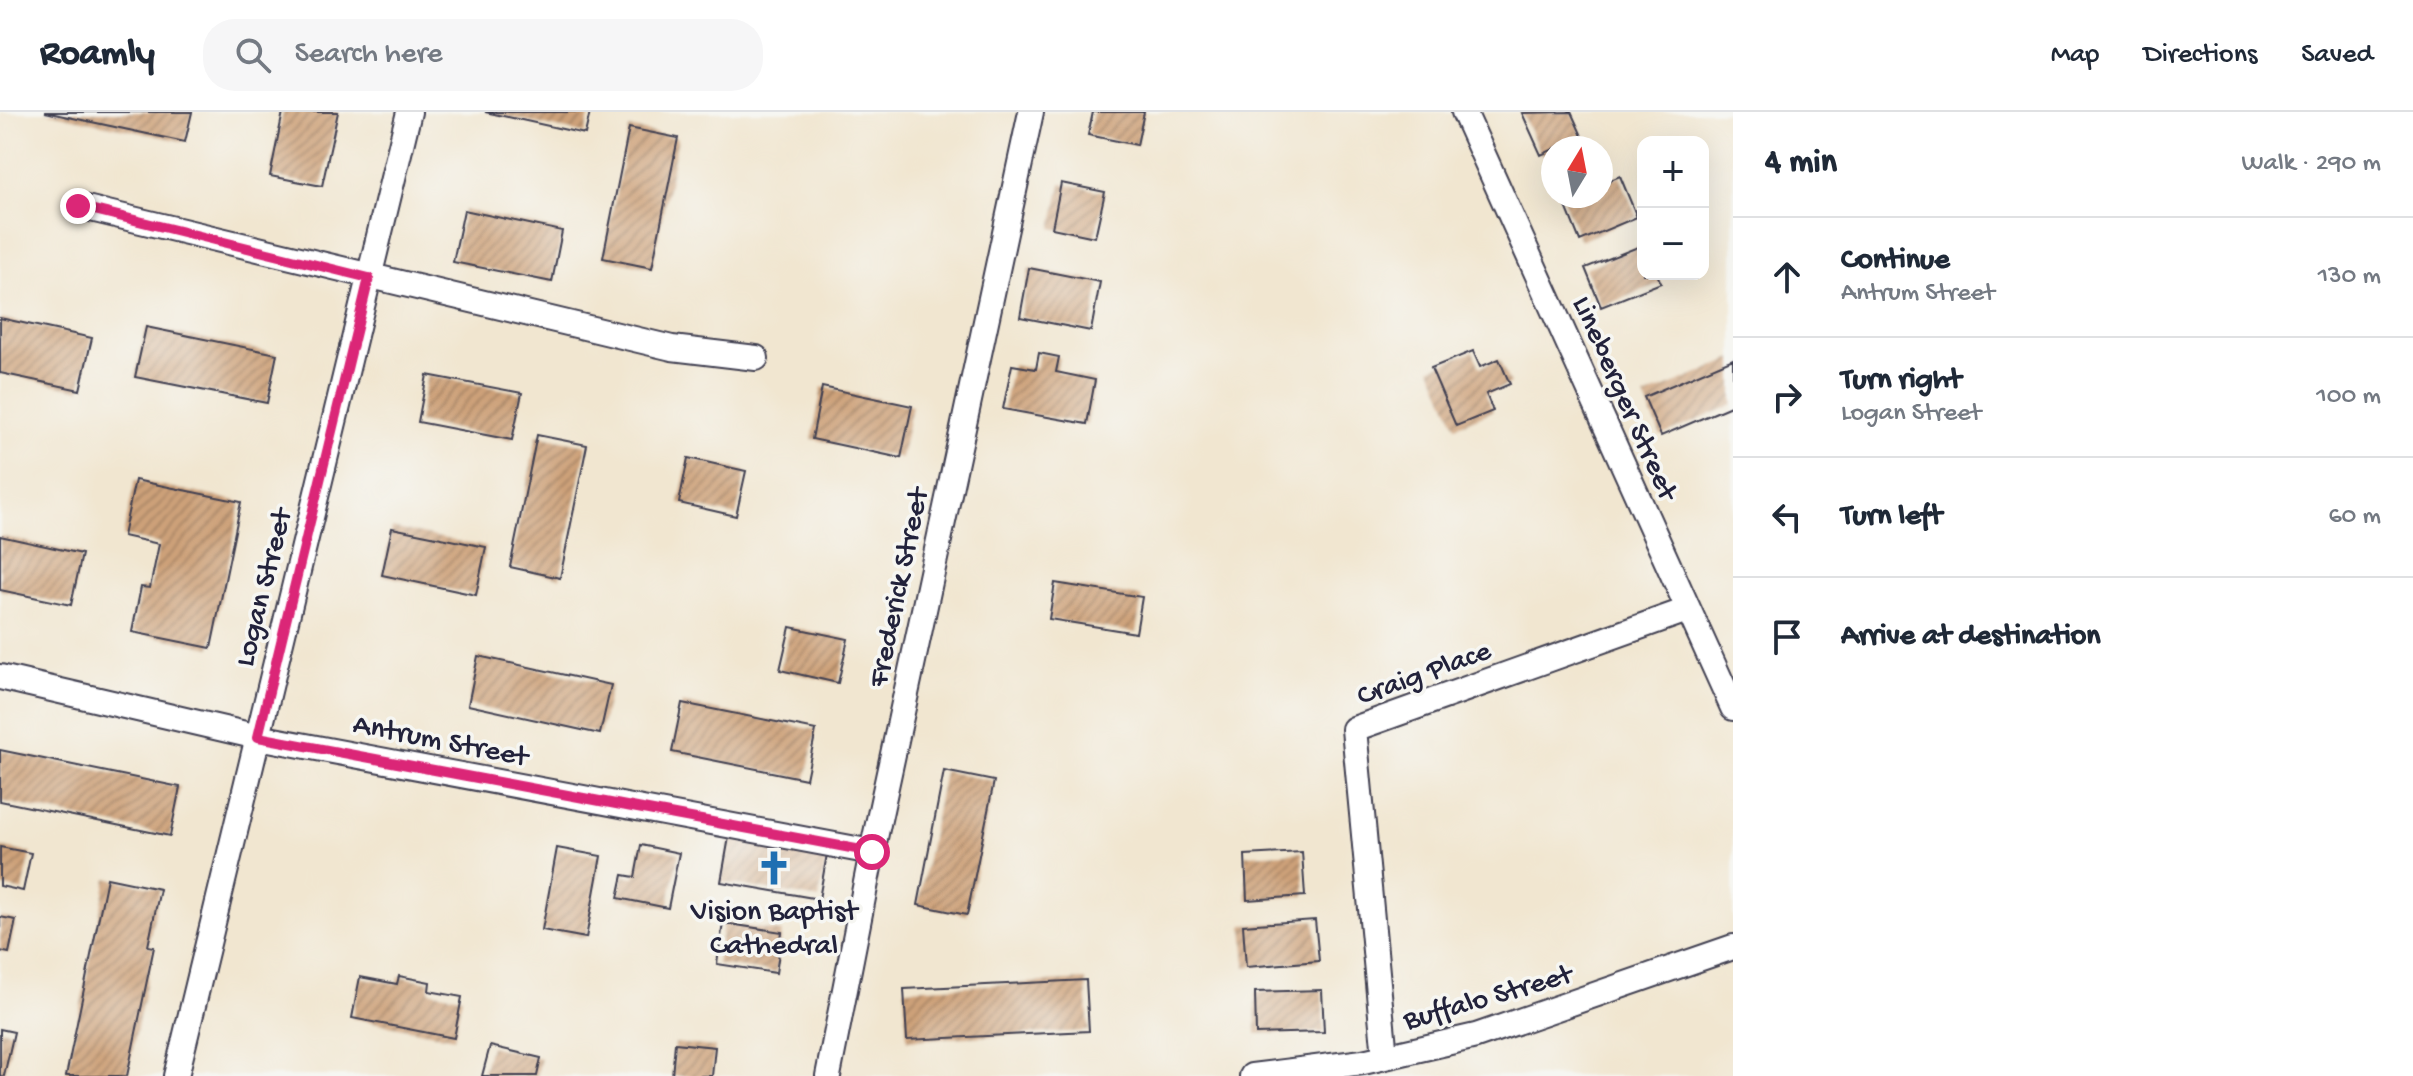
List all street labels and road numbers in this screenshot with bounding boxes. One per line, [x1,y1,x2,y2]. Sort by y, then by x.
street label: Lineberger Street [1562,291,1685,509]
street label: Frederick Street [862,483,939,692]
street label: Logan Street [229,503,303,671]
street label: Craig Place [1353,635,1497,716]
street label: Antrum Street [350,708,533,777]
street label: Buffalo Street [1399,958,1579,1040]

